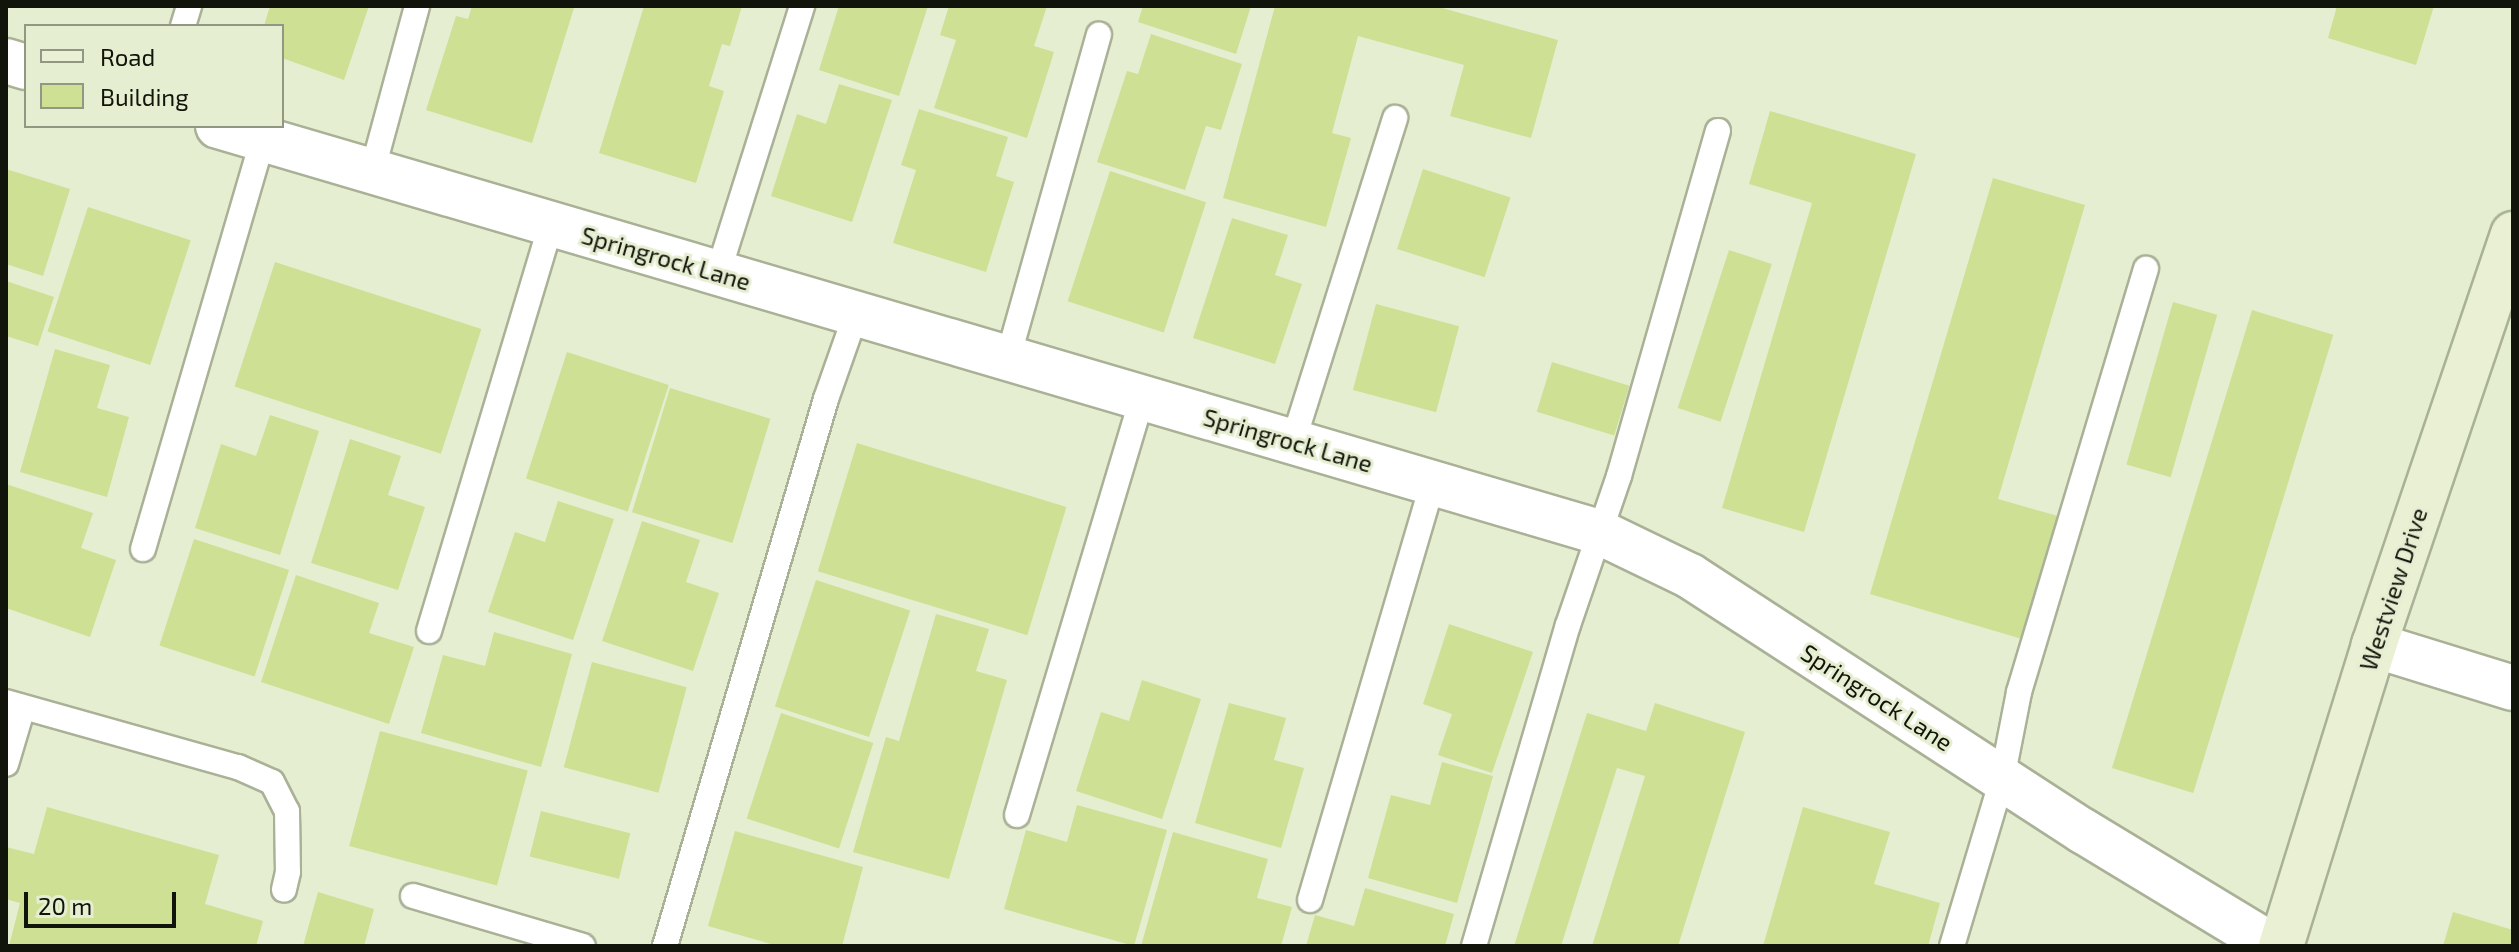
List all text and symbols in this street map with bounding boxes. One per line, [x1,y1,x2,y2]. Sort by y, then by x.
legend [24,24,284,128]
text: Road [100,42,155,71]
text: Building [100,82,189,111]
street label: Springrock Lane [578,220,754,296]
street label: Springrock Lane [1200,402,1376,478]
street label: Westview Drive [2353,504,2433,674]
street label: Springrock Lane [1796,637,1958,757]
scale bar [28,876,180,926]
text: 20 m [38,891,92,920]

